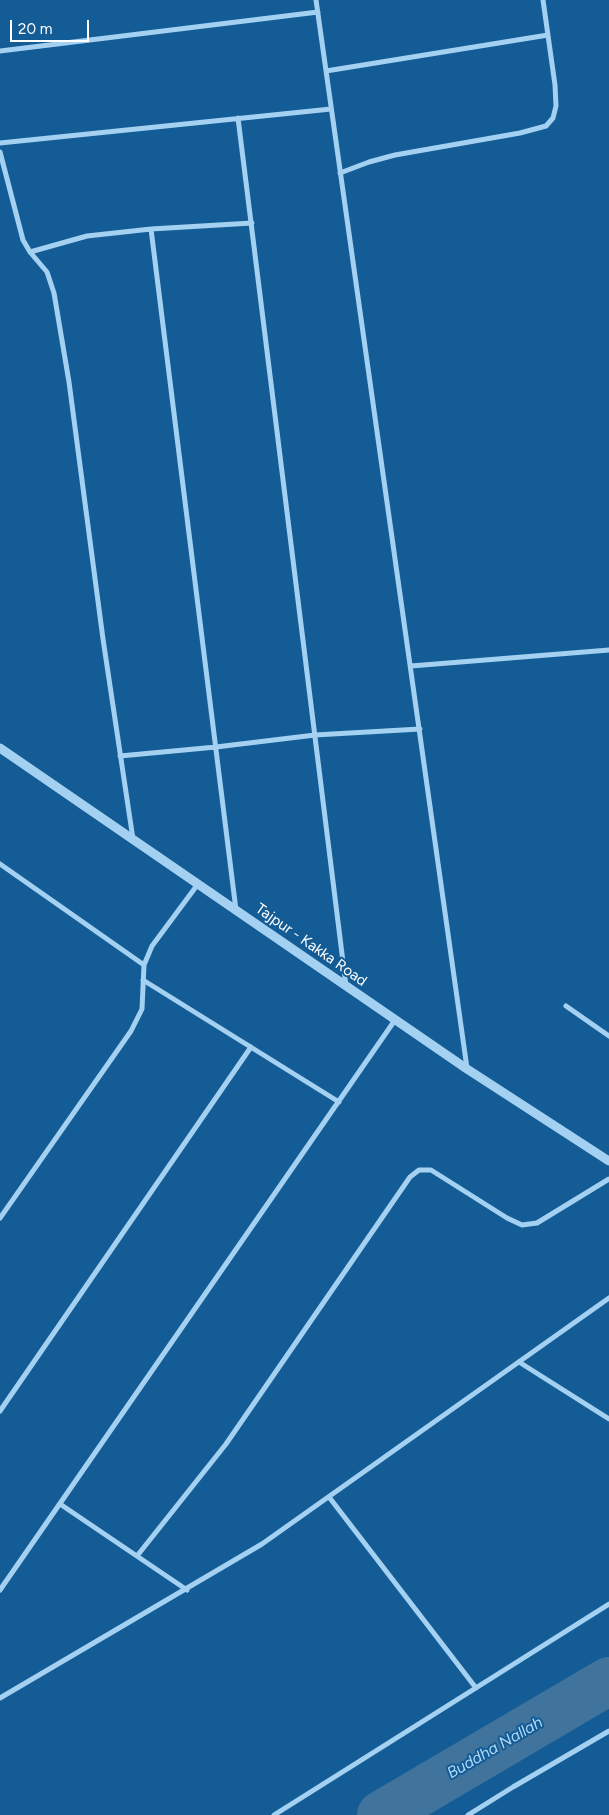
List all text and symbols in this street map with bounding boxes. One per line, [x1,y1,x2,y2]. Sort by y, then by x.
scale bar [12,10,91,42]
text: 20 m [18,20,52,38]
street label: Tajpur - Kakka Road [252,900,370,990]
water label: Buddha Nallah [444,1713,546,1783]

